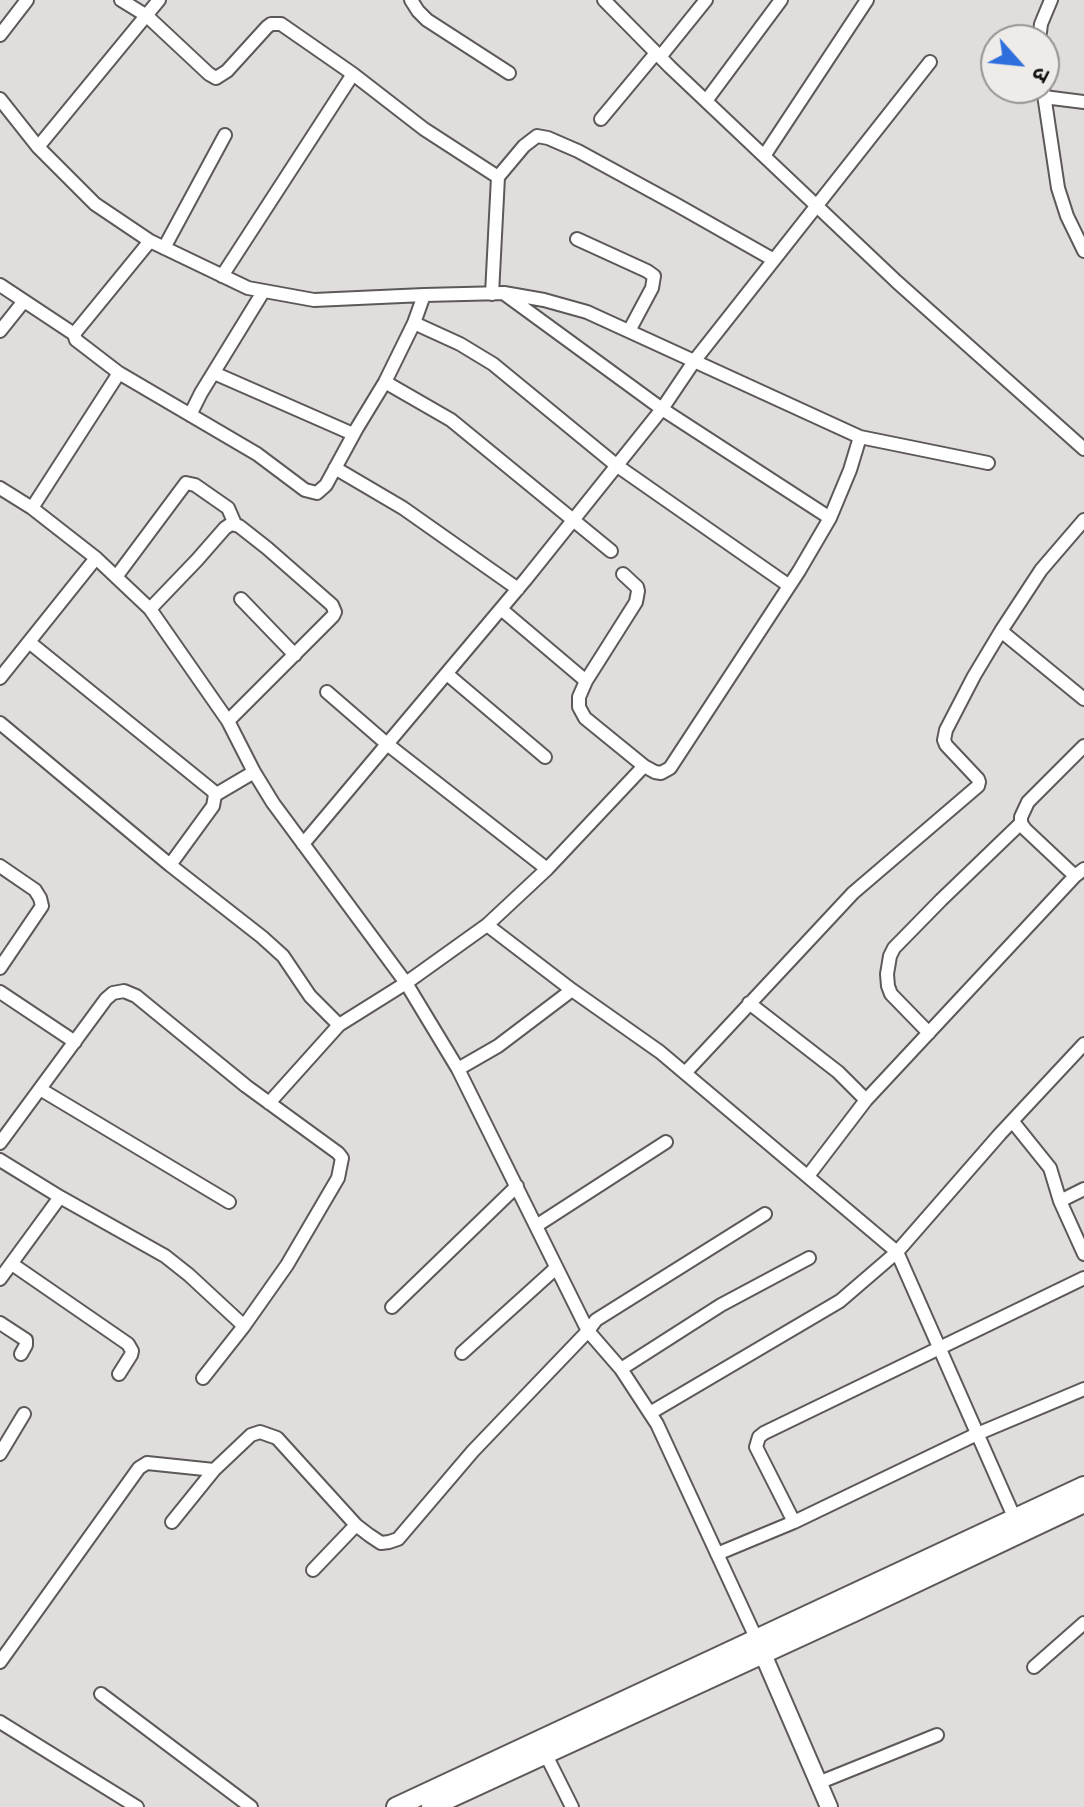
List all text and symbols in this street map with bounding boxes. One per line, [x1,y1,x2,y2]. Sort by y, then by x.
north arrow [980,24,1060,104]
text: उ [1025,62,1055,86]

